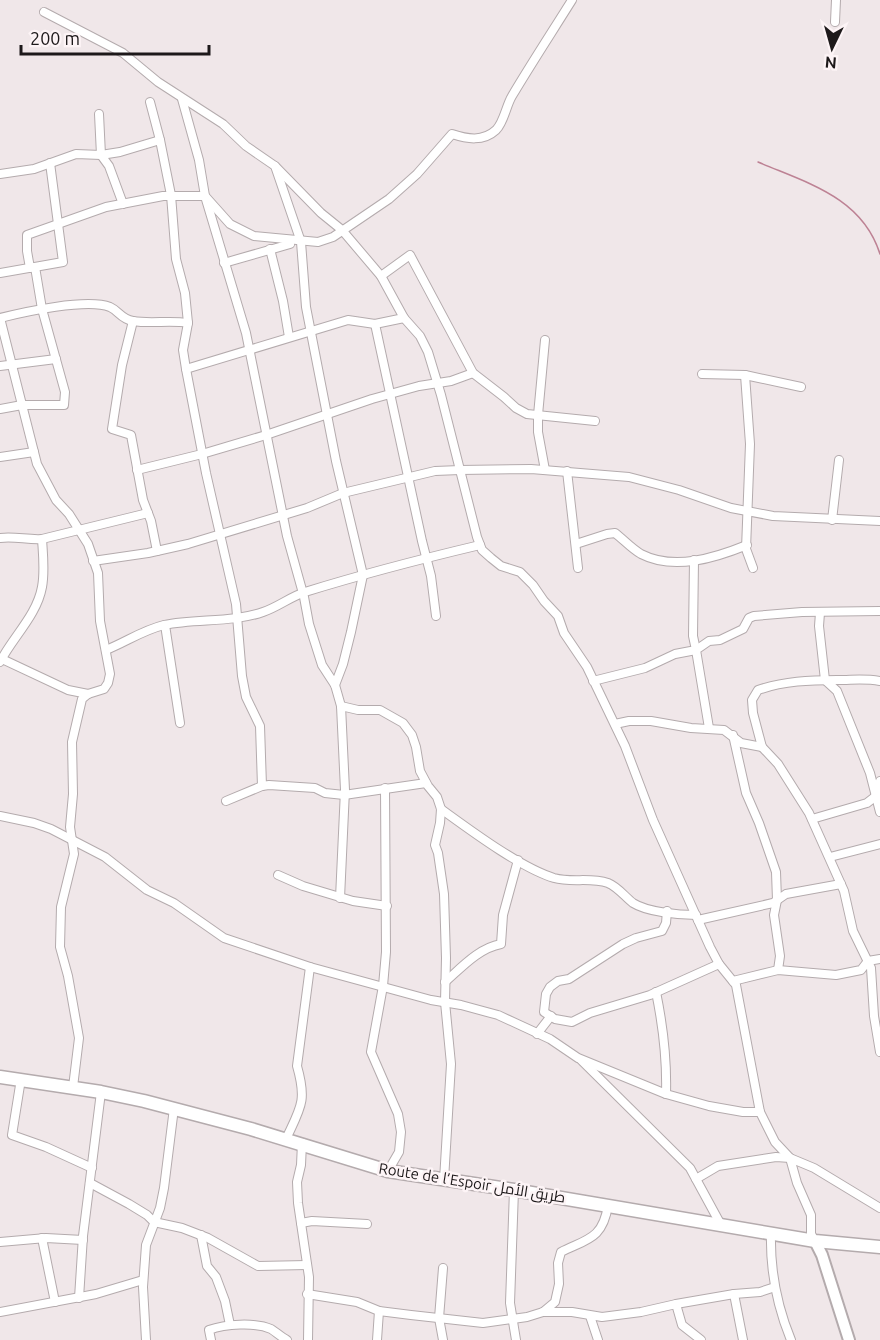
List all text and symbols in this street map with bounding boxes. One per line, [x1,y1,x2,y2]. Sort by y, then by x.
scale bar [21,18,208,56]
north arrow [802,18,862,78]
text: 200 m [30,28,80,48]
text: N [824,53,837,72]
street label: Route de l’Espoir طريق الأمل [377,1159,567,1208]

